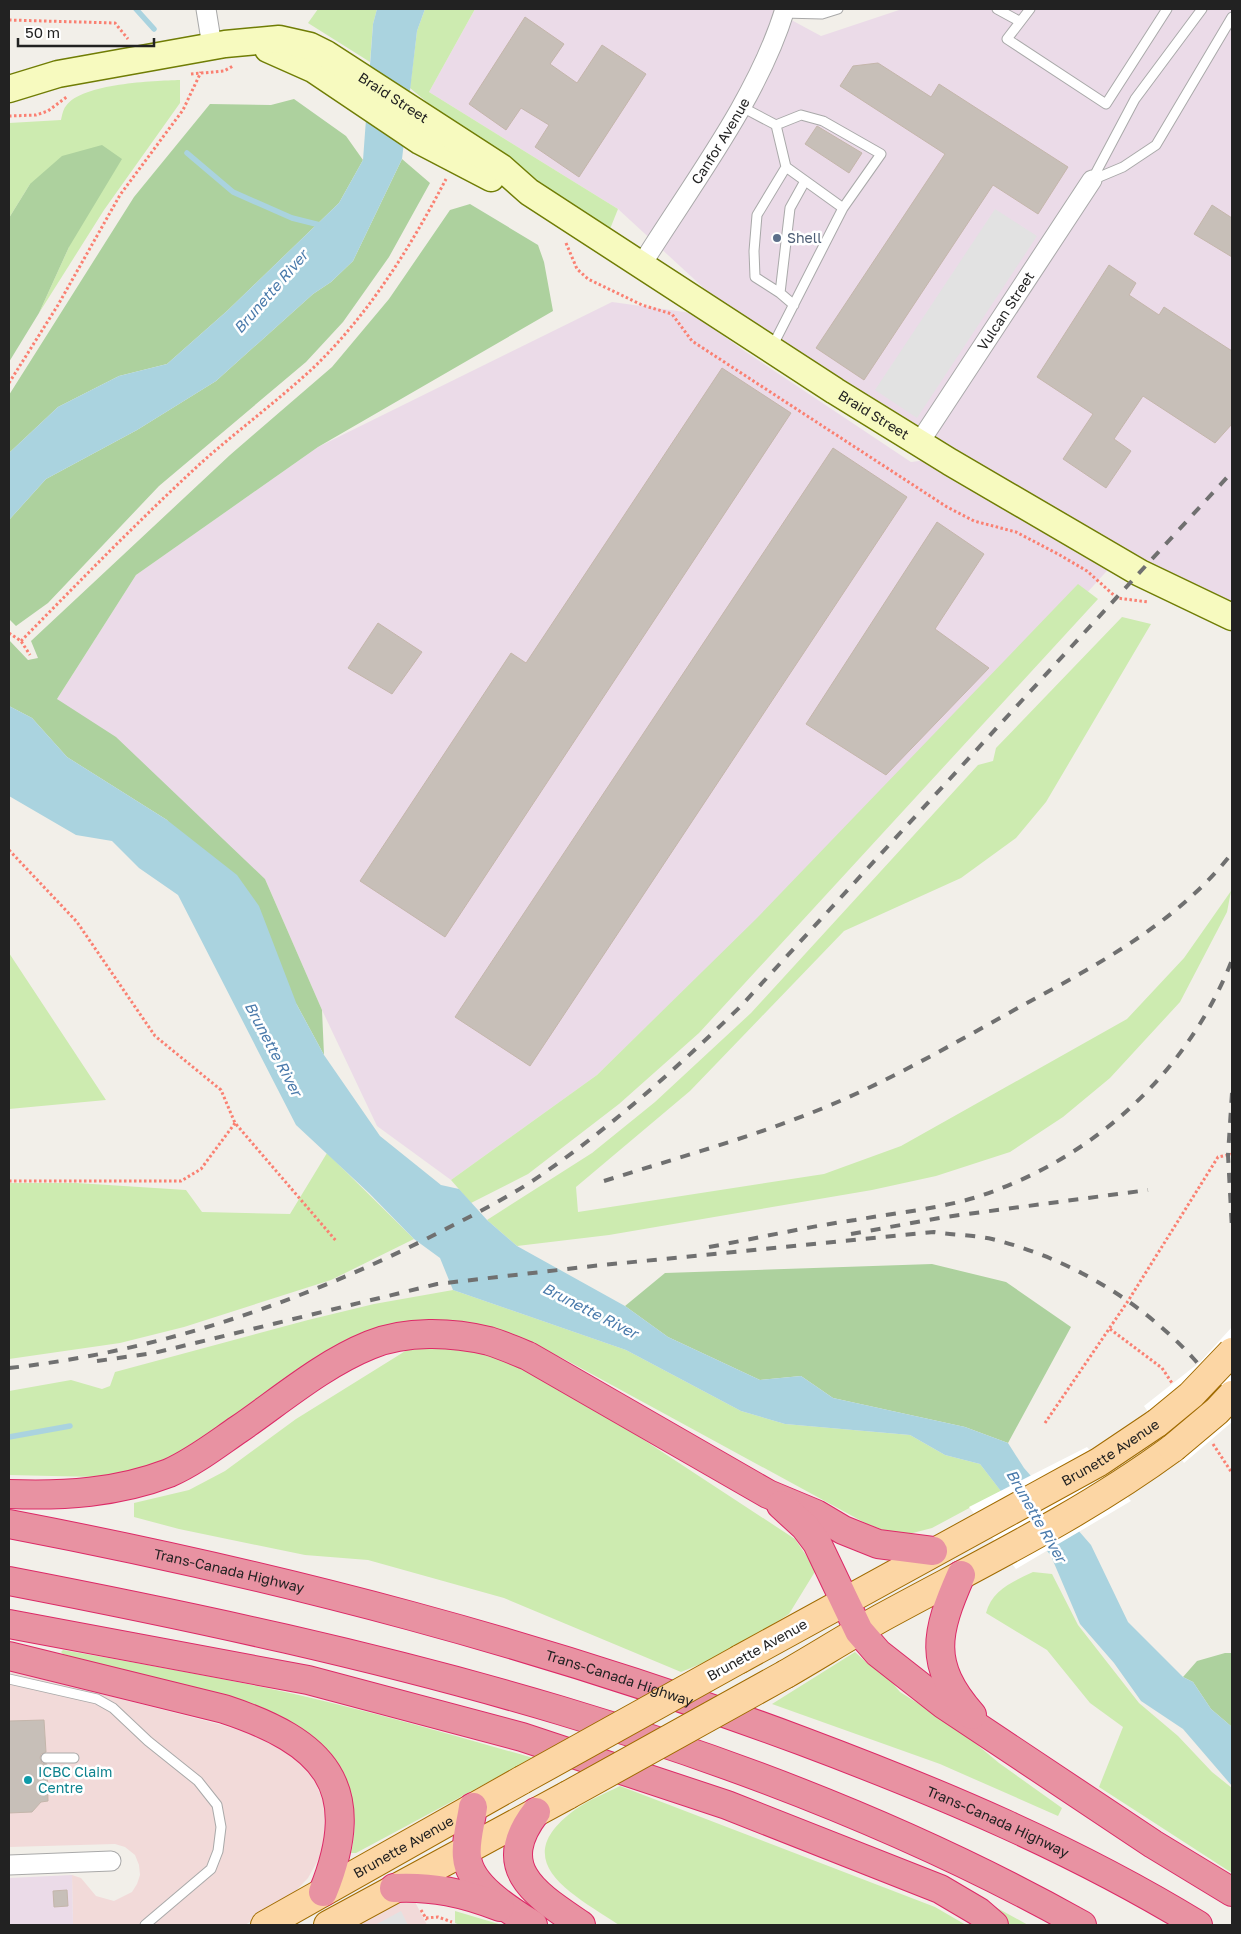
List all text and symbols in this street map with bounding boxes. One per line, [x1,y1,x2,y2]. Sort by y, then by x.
scale bar [18,15,154,47]
text: 50 m [25,23,60,41]
street label: Braid Street [355,68,432,126]
street label: Canfor Avenue [687,95,753,187]
place label: Shell [787,229,822,246]
marker: Shell [771,232,783,244]
water label: Brunette River [229,245,313,337]
street label: Vulcan Street [973,268,1037,353]
street label: Braid Street [835,386,912,443]
water label: Brunette River [242,998,307,1101]
water label: Brunette River [540,1278,643,1343]
street label: Brunette Avenue [1058,1415,1162,1489]
water label: Brunette River [1003,1466,1072,1567]
street label: Trans-Canada Highway [152,1545,306,1596]
street label: Brunette Avenue [704,1615,810,1684]
street label: Trans-Canada Highway [544,1646,696,1710]
place label: ICBC Claim Centre [38,1763,112,1796]
marker: ICBC Claim Centre [22,1774,34,1786]
street label: Trans-Canada Highway [924,1782,1072,1861]
street label: Brunette Avenue [350,1811,456,1881]

